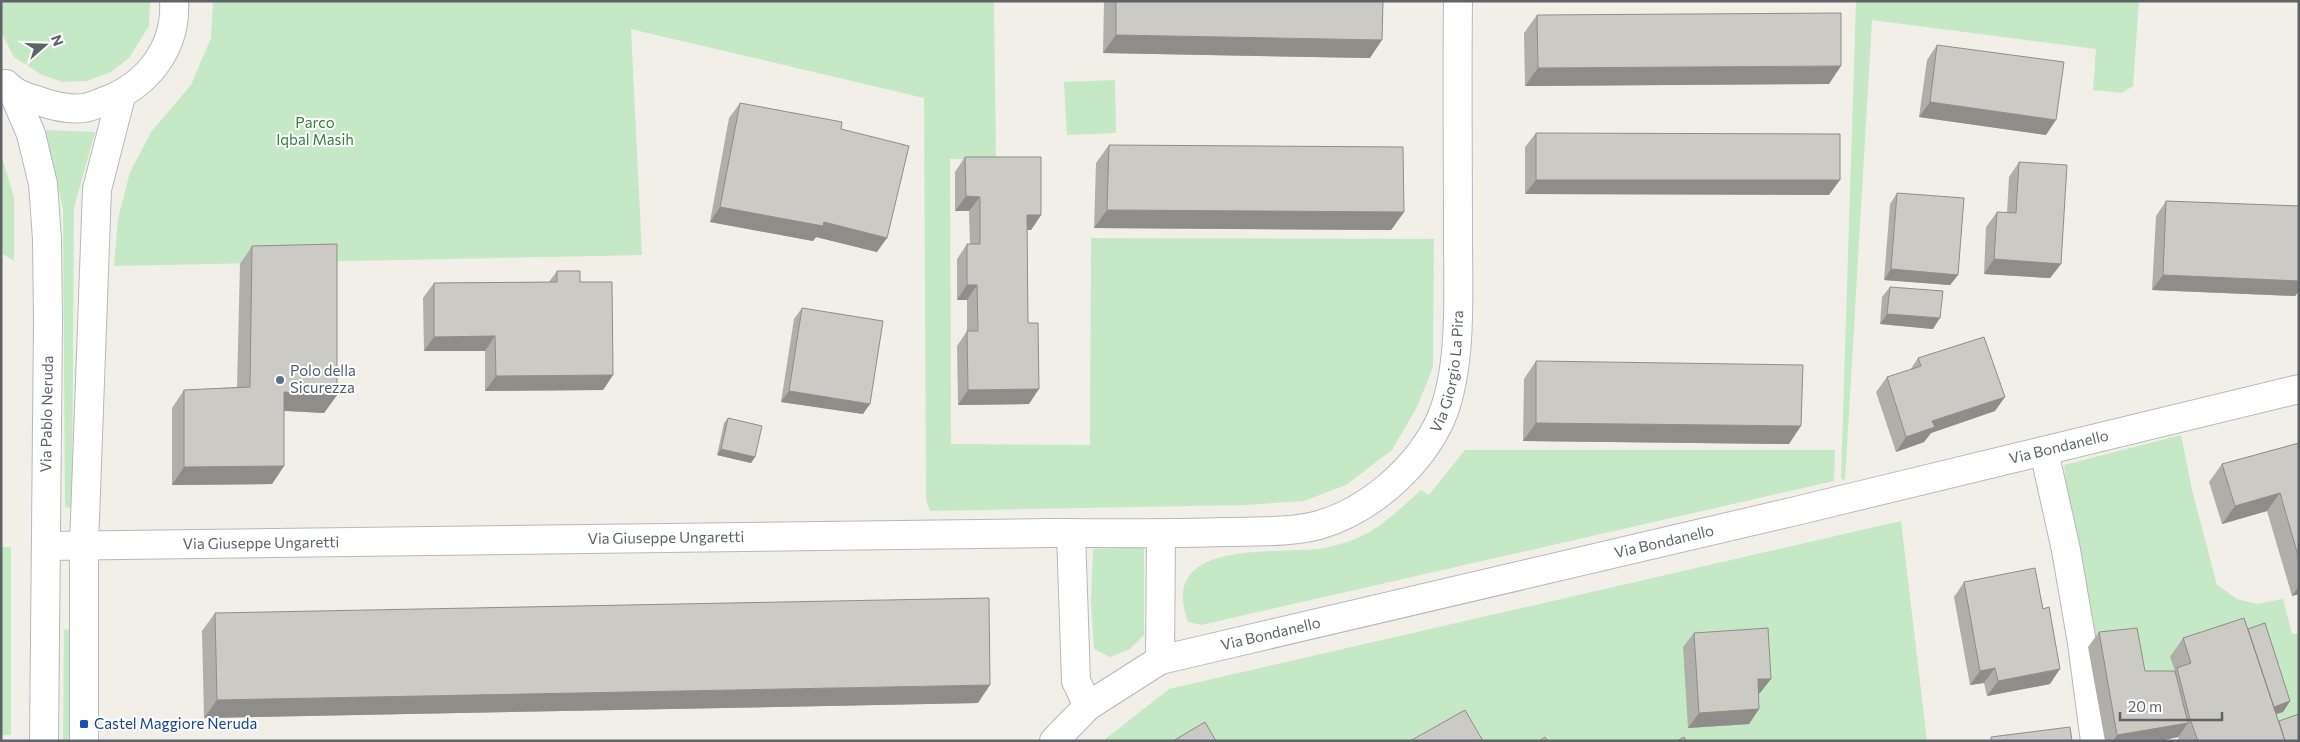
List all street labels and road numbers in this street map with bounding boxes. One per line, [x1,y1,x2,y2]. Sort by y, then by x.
street label: Via Giorgio La Pira [1426,310,1466,435]
street label: Via Pablo Neruda [36,355,56,473]
street label: Via Bondanello [2007,425,2110,467]
street label: Via Bondanello [1612,520,1716,561]
street label: Via Giuseppe Ungaretti [588,527,744,547]
street label: Via Giuseppe Ungaretti [183,532,339,552]
street label: Via Bondanello [1219,613,1322,653]

